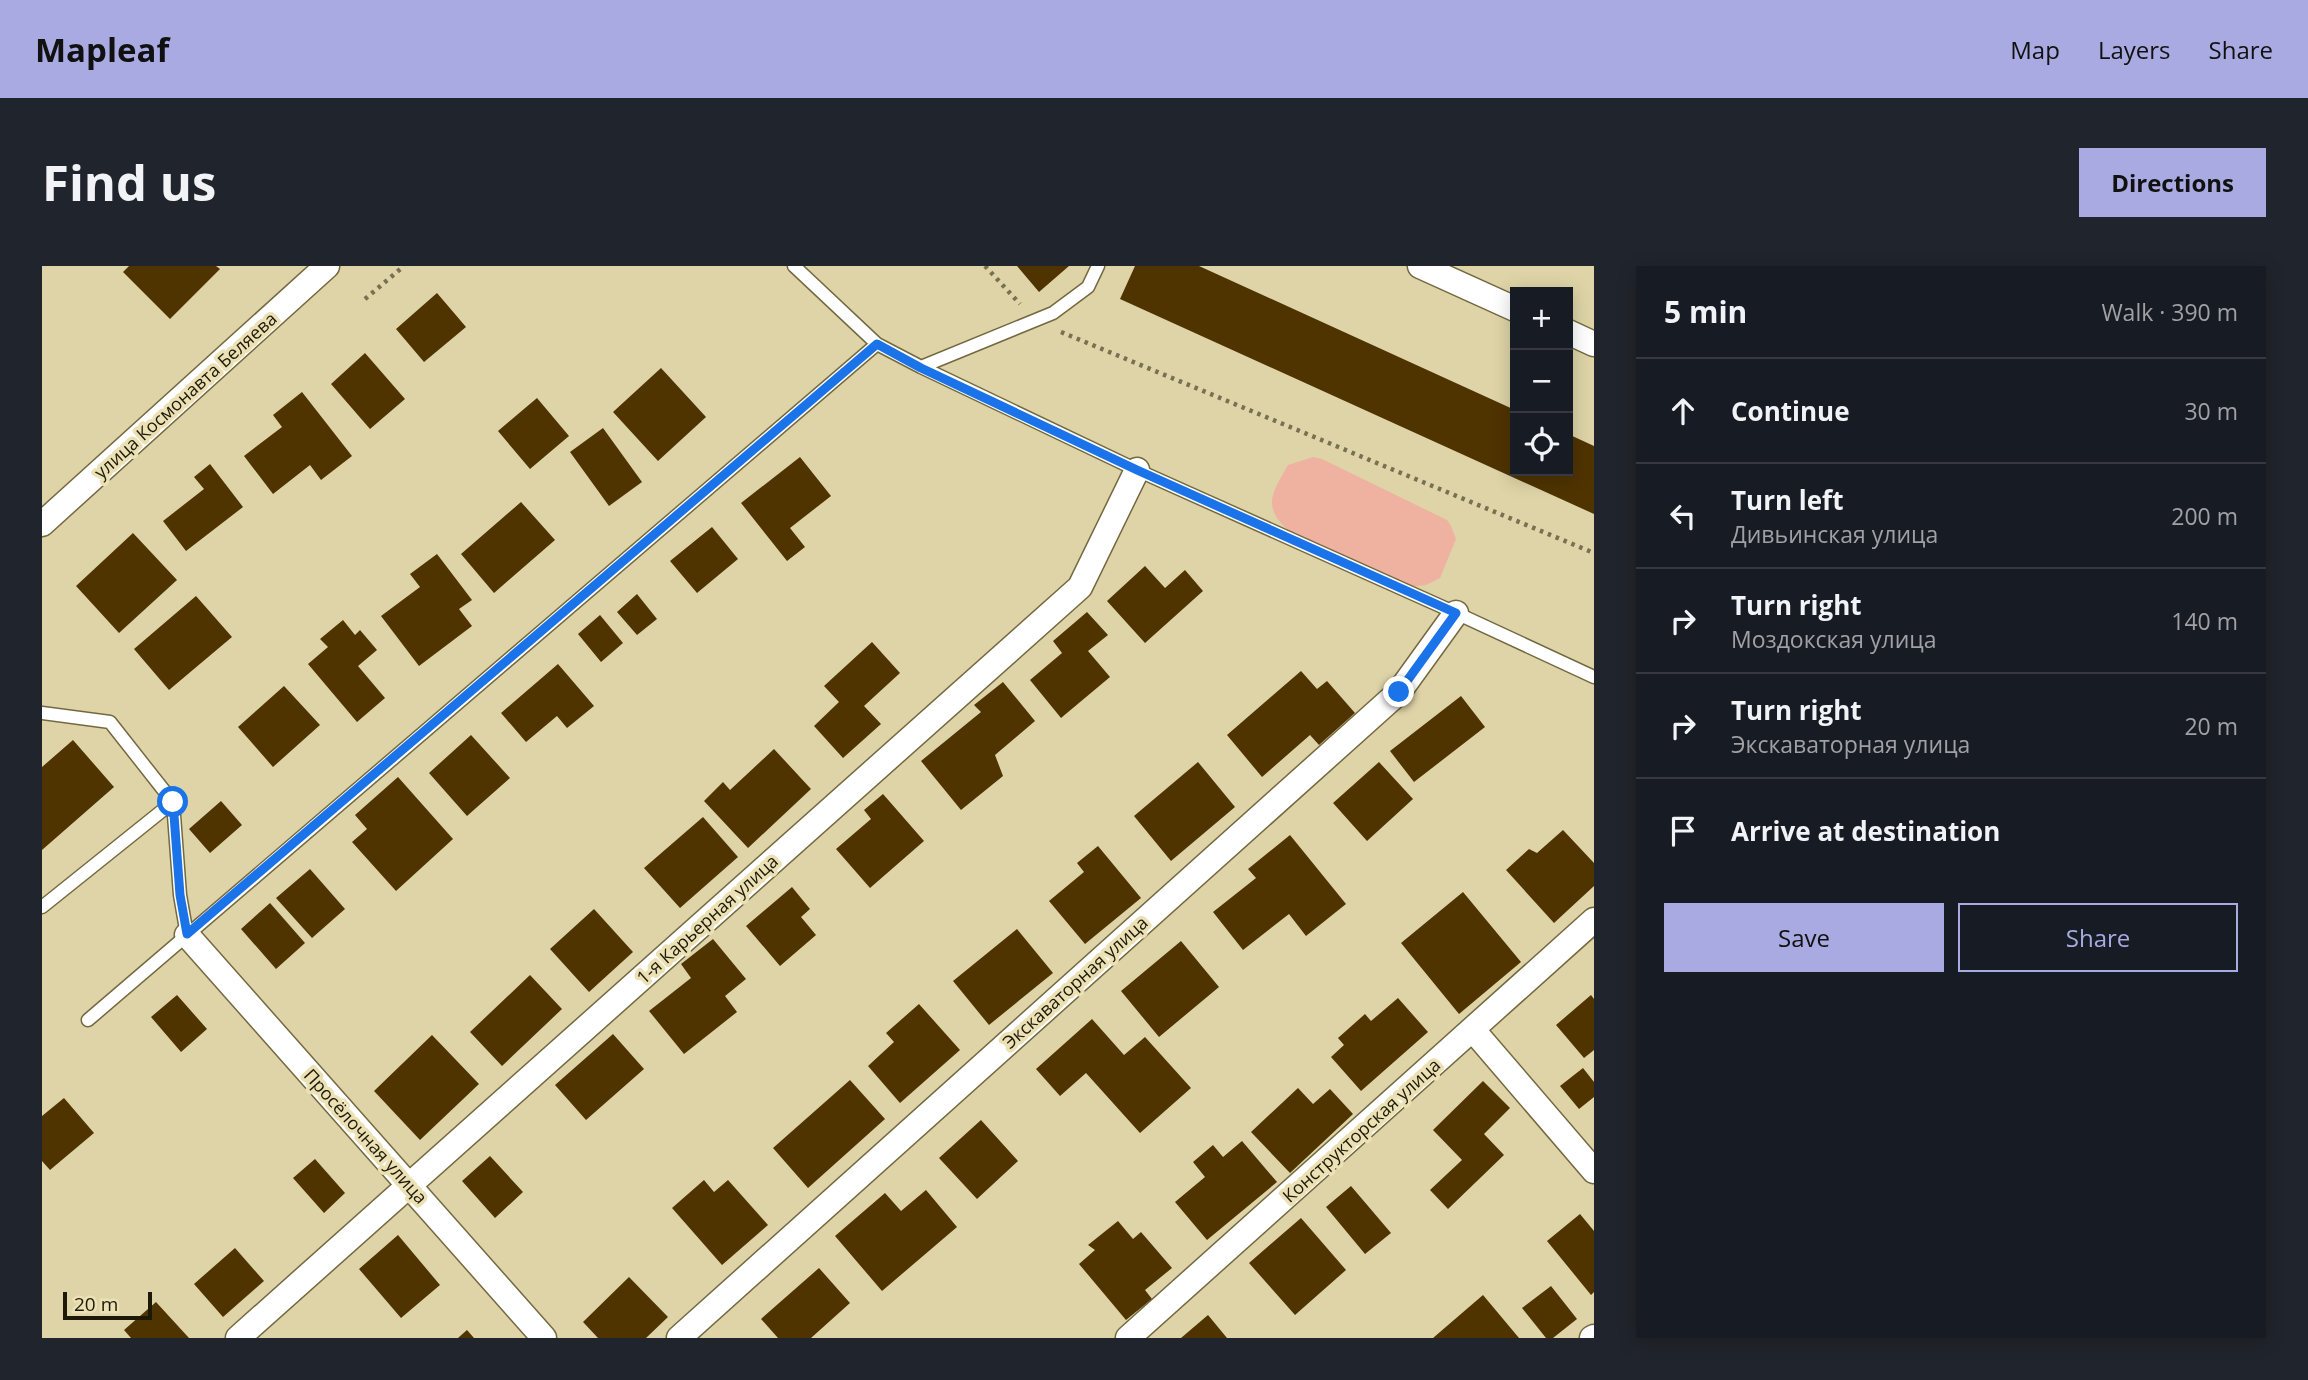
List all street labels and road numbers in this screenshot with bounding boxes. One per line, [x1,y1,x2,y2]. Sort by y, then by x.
street label: улица Космонавта Беляева [89,306,281,484]
street label: 1-я Карьерная улица [631,849,783,989]
street label: Экскаваторная улица [997,910,1153,1054]
street label: Конструкторская улица [1277,1053,1445,1207]
street label: Просёлочная улица [299,1063,433,1209]

